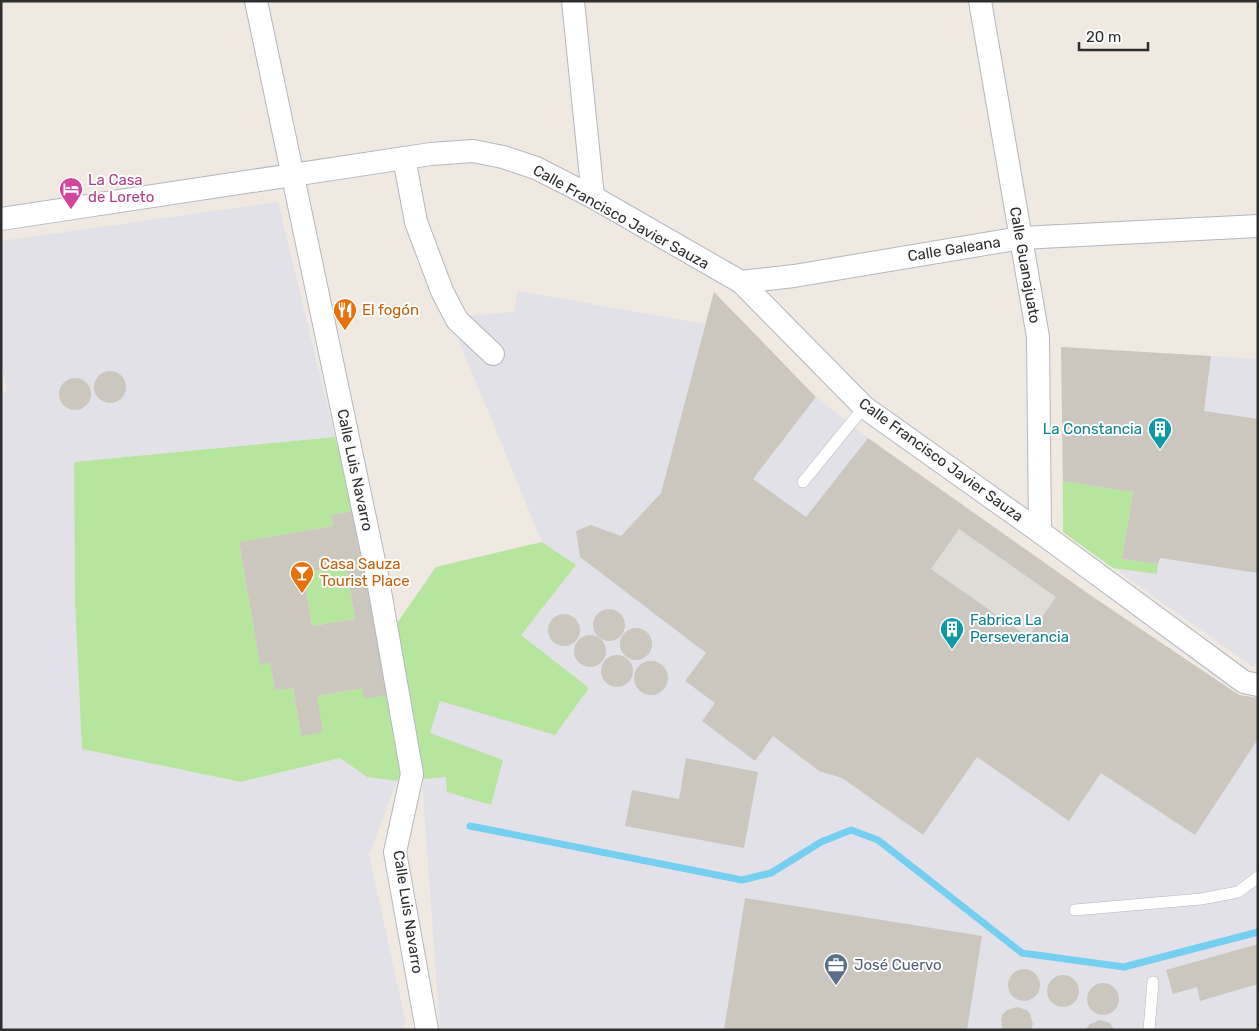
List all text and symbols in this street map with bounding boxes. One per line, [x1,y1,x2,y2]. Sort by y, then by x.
scale bar [1079,20,1148,52]
text: 20 m [1086,28,1121,46]
street label: Calle Francisco Javier Sauza [530,161,712,273]
place label: La Casa de Loreto [88,171,154,206]
hotel icon: La Casa de Loreto [58,176,84,210]
street label: Calle Guanajuato [1006,205,1044,325]
street label: Calle Galeana [906,233,1002,265]
restaurant icon: El fogón [332,297,358,331]
place label: El fogón [362,301,419,319]
street label: Calle Francisco Javier Sauza [855,394,1027,526]
street label: Calle Luis Navarro [333,407,377,533]
building icon: La Constancia [1147,416,1173,450]
place label: La Constancia [1043,420,1142,438]
place label: Casa Sauza Tourist Place [320,555,410,590]
bar icon: Casa Sauza Tourist Place [289,560,315,594]
place label: Fabrica La Perseverancia [970,611,1069,646]
building icon: Fabrica La Perseverancia [939,616,965,650]
street label: Calle Luis Navarro [389,849,427,975]
office icon: José Cuervo [823,952,849,986]
place label: José Cuervo [854,956,942,974]

